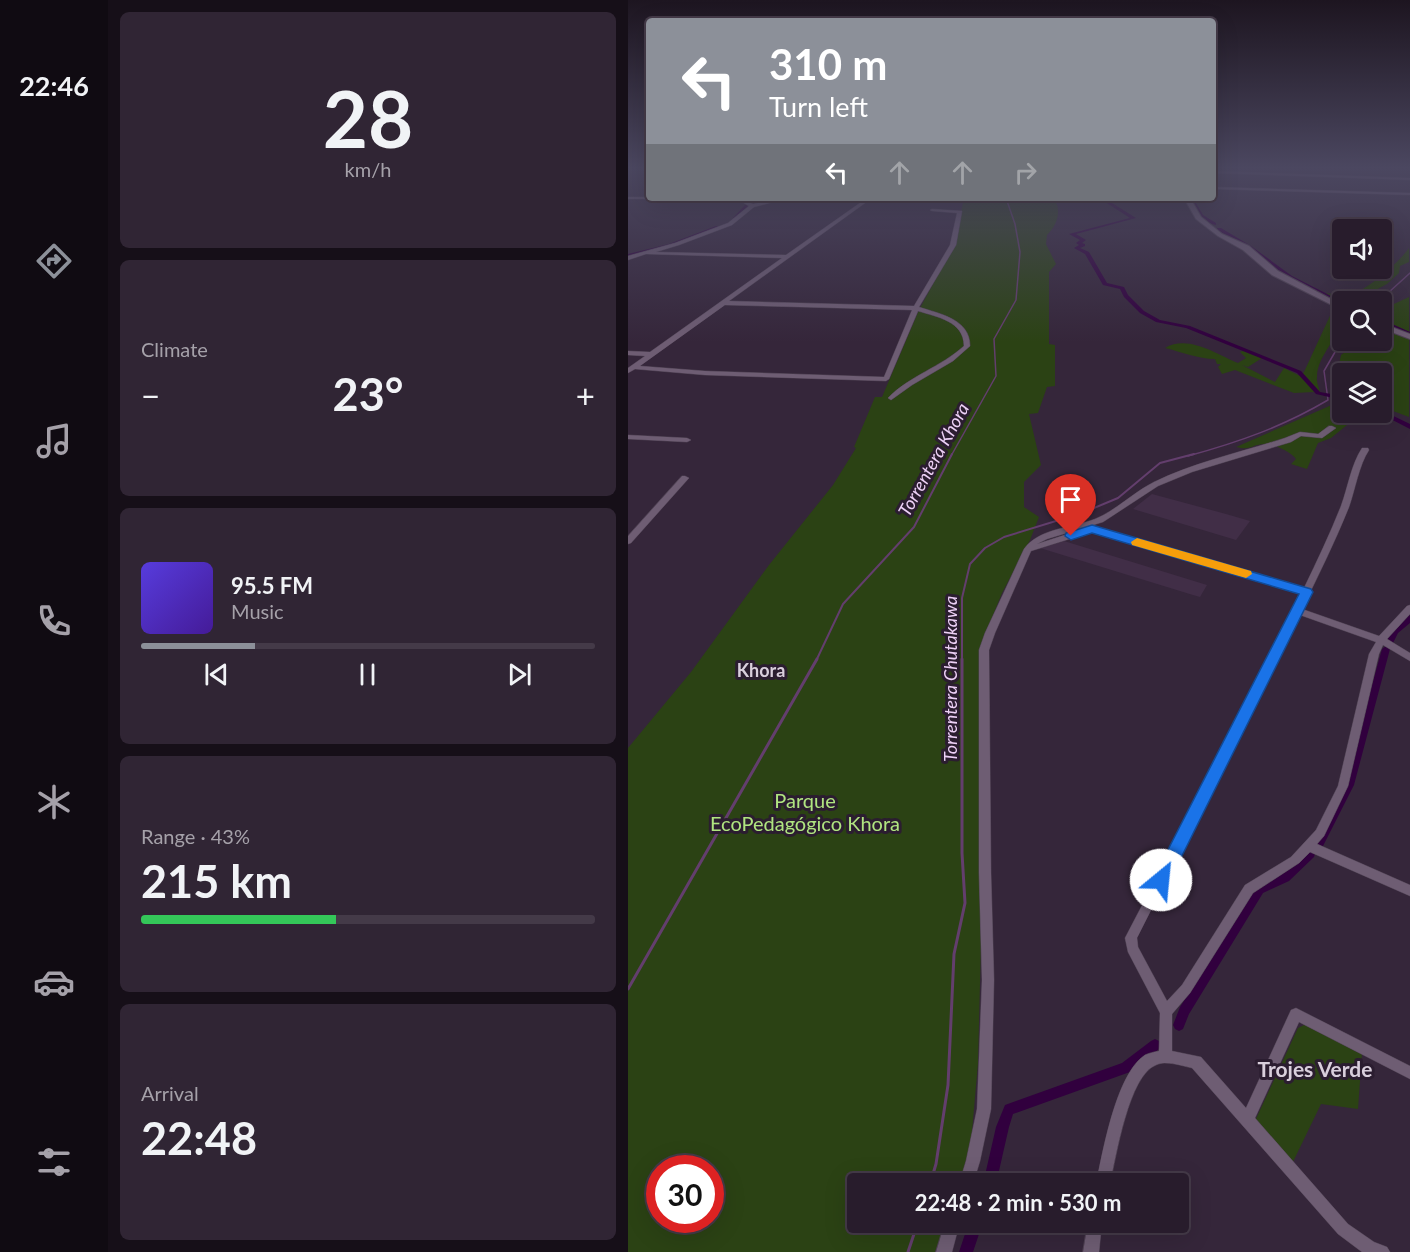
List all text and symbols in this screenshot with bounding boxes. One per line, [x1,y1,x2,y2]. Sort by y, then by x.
text: 310 m [769,39,887,89]
icon: left [670,42,748,120]
text: 22:46 [19,69,89,102]
text: 28 [323,71,413,165]
text: Turn left [769,90,868,123]
icon: left [820,156,853,189]
icon: ahead [883,156,916,189]
icon: ahead [946,156,979,189]
icon: right [1009,156,1042,189]
text: km/h [345,157,391,181]
map controls [1332,219,1392,423]
button: sound [1332,219,1392,279]
icon: directions [33,240,75,282]
button: search [1332,291,1392,351]
text: Climate [141,337,208,361]
button: layers [1332,363,1392,423]
text: 23° [333,367,403,421]
text: − [141,375,160,415]
text: + [576,375,595,415]
water label: Torrentera Khora [893,399,973,520]
icon: music [33,420,75,462]
pin [1045,474,1096,536]
icon: arrive [1054,483,1087,516]
text: 95.5 FM [231,572,313,599]
water label: Torrentera Chutakawa [939,596,961,762]
text: Music [231,599,284,623]
icon: phone [33,600,75,642]
icon: previous [200,658,233,691]
icon: pause [351,658,384,691]
icon: next [503,658,536,691]
district label: Khora [737,659,785,681]
icon: climate [33,781,75,823]
park label: Parque EcoPedagógico Khora [710,788,900,835]
text: Range · 43% [141,824,250,848]
position arrow [1129,848,1193,912]
text: 215 km [141,854,292,908]
icon: car [33,961,75,1003]
district label: Trojes Verde [1258,1056,1372,1081]
text: Arrival [141,1081,199,1105]
text: 22:48 [141,1111,257,1165]
icon: filters [33,1141,75,1183]
speed limit sign: 30 [646,1155,724,1233]
text: 22:48 · 2 min · 530 m [915,1189,1121,1216]

